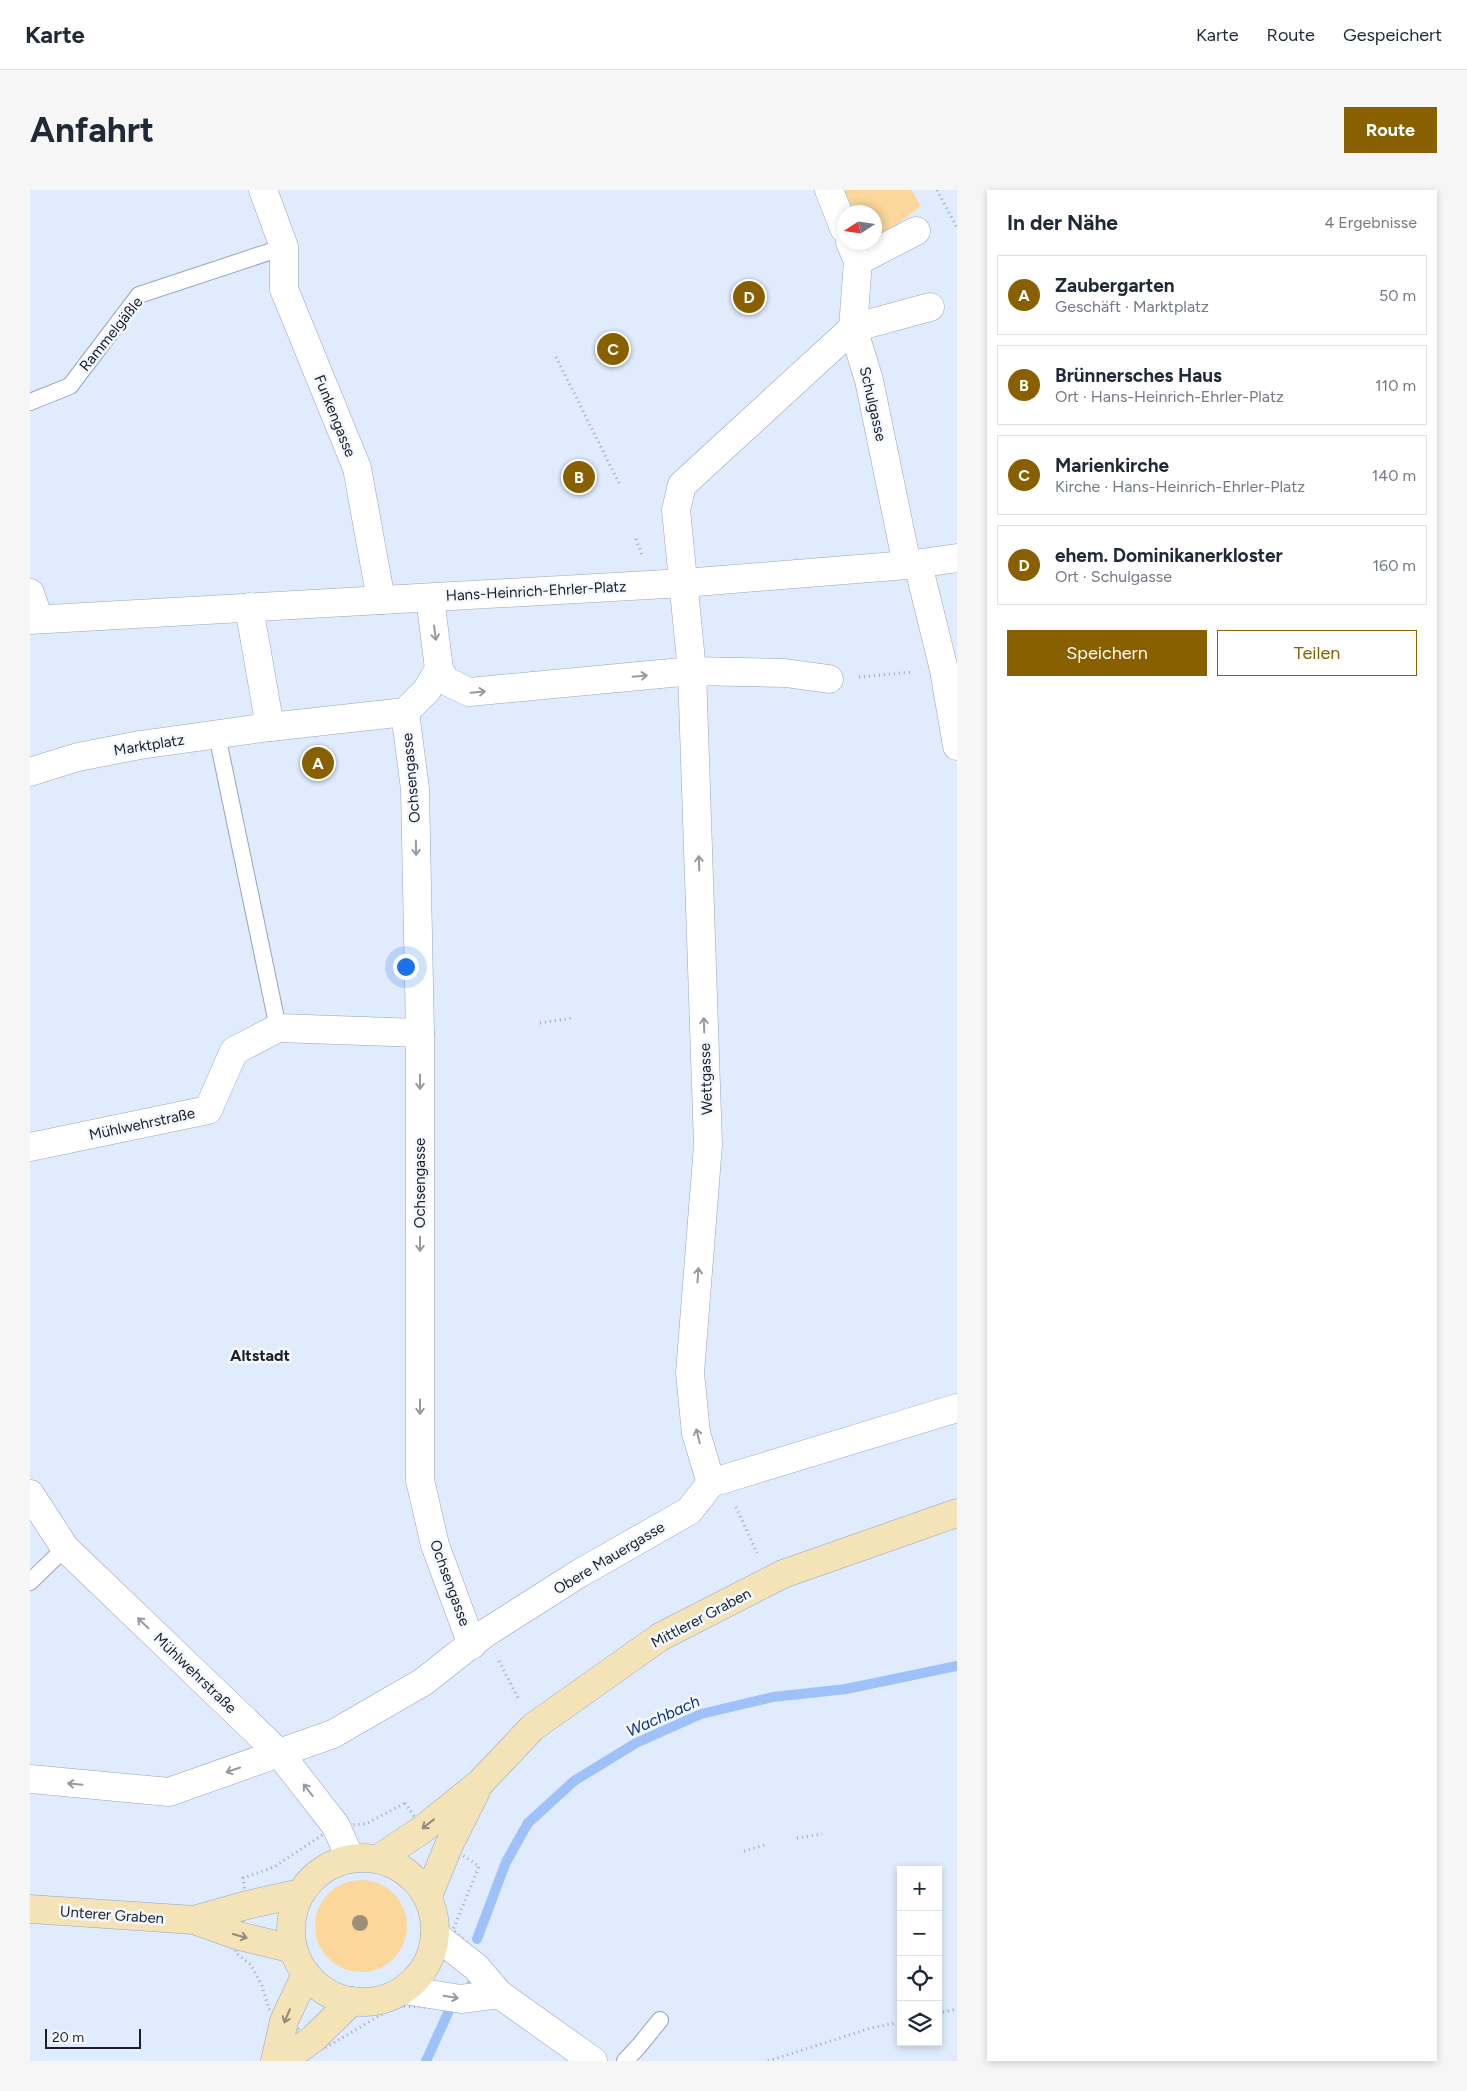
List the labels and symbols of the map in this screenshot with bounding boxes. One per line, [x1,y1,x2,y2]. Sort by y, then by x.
north arrow [837,205,882,250]
pin: D [733,278,765,316]
street label: Rammelgäßle [76,293,146,375]
pin: C [597,330,629,368]
street label: Schulgasse [856,365,890,443]
street label: Funkengasse [310,372,360,460]
pin: B [563,458,595,496]
street label: Hans-Heinrich-Ehrler-Platz [445,577,627,605]
one-way arrow [430,625,440,641]
one-way arrow [632,671,648,681]
one-way arrow [470,687,486,696]
street label: Marktplatz [112,731,186,759]
street label: Ochsengasse [398,732,424,824]
pin: A [302,744,334,782]
one-way arrow [411,840,421,856]
one-way arrow [694,855,703,871]
your location [393,954,419,980]
one-way arrow [699,1017,709,1034]
street label: Wettgasse [696,1043,716,1115]
one-way arrow [415,1074,425,1090]
street label: Mühlwehrstraße [87,1104,197,1144]
street label: Ochsengasse [411,1138,429,1228]
one-way arrow [415,1236,425,1252]
one-way arrow [693,1267,702,1283]
district label: Altstadt [230,1346,290,1365]
one-way arrow [415,1398,425,1415]
one-way arrow [693,1429,702,1445]
street label: Obere Mauergasse [550,1518,668,1598]
street label: Ochsengasse [426,1537,474,1629]
street label: Mittlerer Graben [648,1584,754,1652]
one-way arrow [137,1617,150,1629]
street label: Mühlwehrstraße [150,1629,240,1717]
water label: Wachbach [623,1691,703,1741]
one-way arrow [226,1766,242,1775]
one-way arrow [67,1779,83,1788]
one-way arrow [303,1783,313,1797]
one-way arrow [422,1819,435,1830]
street label: Unterer Graben [59,1902,165,1928]
one-way arrow [232,1931,248,1941]
one-way arrow [443,1993,459,2003]
one-way arrow [281,2008,291,2023]
scale bar [45,2026,141,2049]

